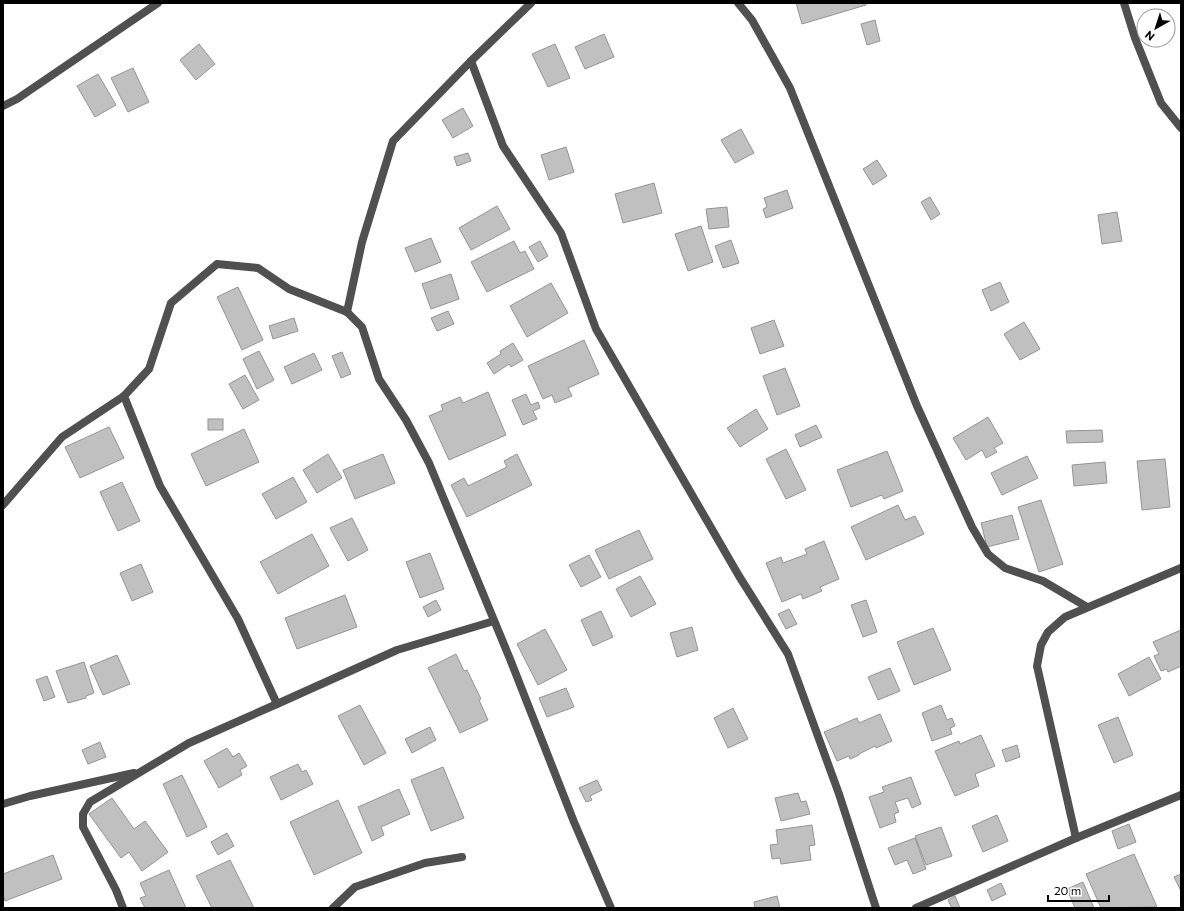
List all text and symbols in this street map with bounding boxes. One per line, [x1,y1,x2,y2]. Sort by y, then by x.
north arrow [1136,8,1176,48]
text: N [1142,29,1157,44]
scale bar [1048,877,1109,903]
text: 20 m [1054,883,1081,897]

